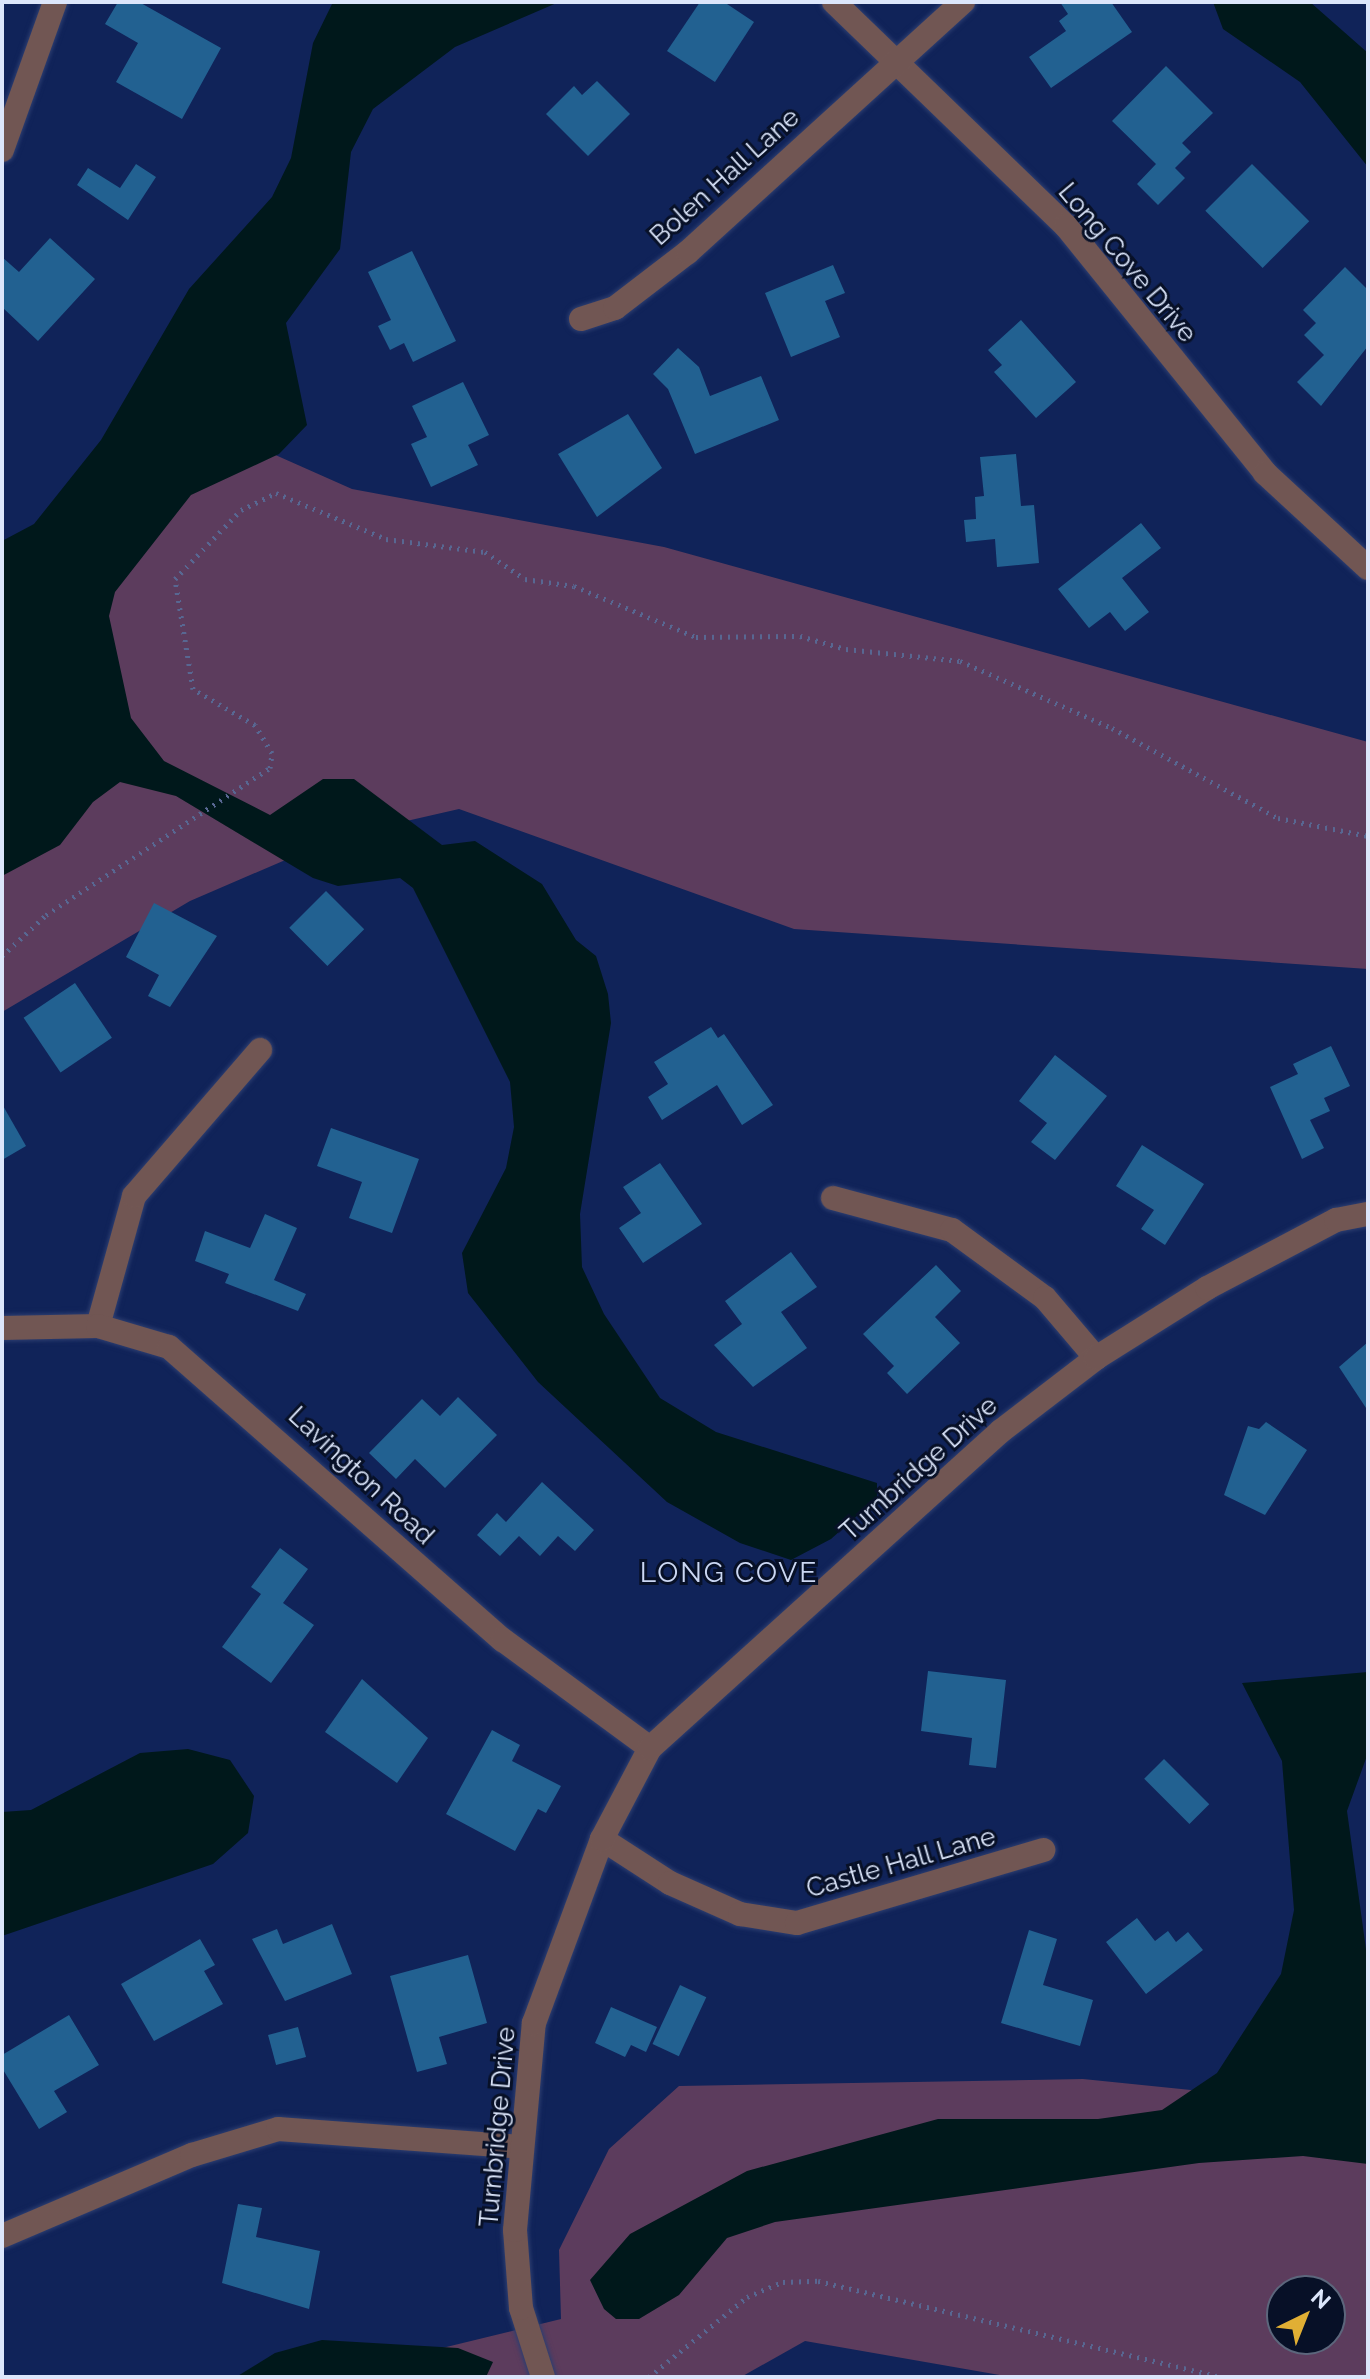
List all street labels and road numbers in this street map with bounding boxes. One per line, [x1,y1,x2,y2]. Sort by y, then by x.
street label: Bolen Hall Lane [644,102,806,252]
street label: Long Cove Drive [1051,177,1203,349]
street label: Turnbridge Drive [834,1390,1004,1548]
street label: Lavington Road [282,1401,440,1551]
street label: Castle Hall Lane [803,1821,999,1905]
street label: Turnbridge Drive [474,2026,522,2228]

